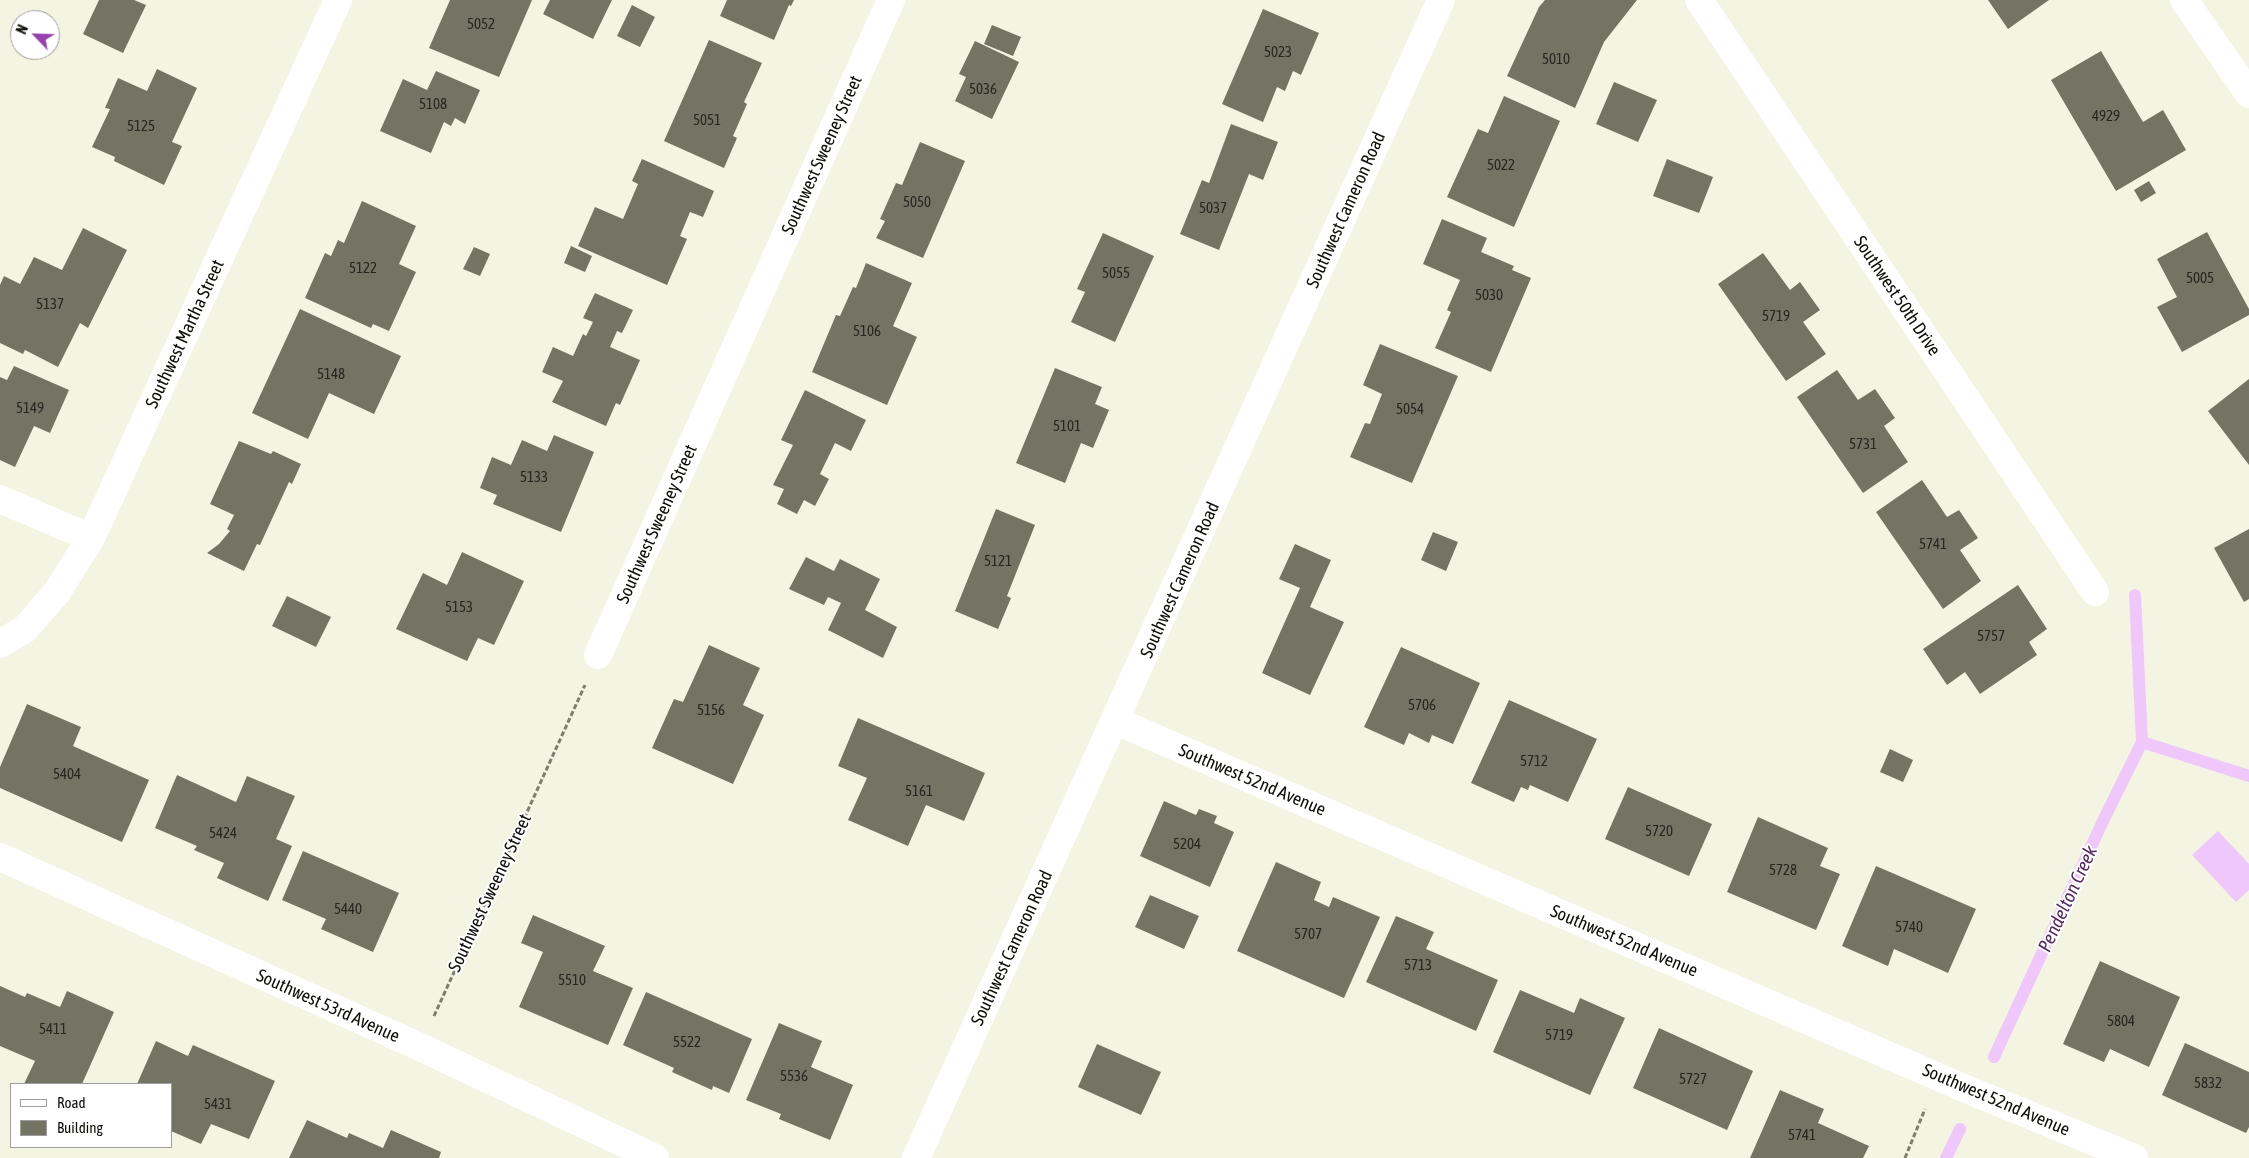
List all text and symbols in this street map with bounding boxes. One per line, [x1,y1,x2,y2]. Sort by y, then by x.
north arrow [10,10,60,60]
house number: 5052 [467,15,495,33]
text: N [13,22,31,36]
house number: 5023 [1264,43,1292,61]
house number: 5010 [1542,50,1570,68]
street label: Southwest Sweeney Street [777,72,867,238]
house number: 5036 [969,80,997,98]
house number: 5108 [419,95,447,113]
house number: 4929 [2092,107,2120,125]
house number: 5051 [693,111,721,129]
house number: 5125 [127,117,155,135]
street label: Southwest Cameron Road [1302,129,1390,291]
house number: 5022 [1487,156,1515,174]
house number: 5050 [903,193,931,211]
house number: 5037 [1199,199,1227,217]
street label: Southwest 50th Drive [1849,232,1945,360]
street label: Southwest Martha Street [141,256,229,412]
house number: 5122 [349,259,377,277]
house number: 5055 [1102,264,1130,282]
house number: 5005 [2186,269,2214,287]
house number: 5030 [1475,286,1503,304]
house number: 5137 [36,295,64,313]
house number: 5719 [1762,307,1790,325]
house number: 5106 [853,322,881,340]
house number: 5148 [317,365,345,383]
house number: 5149 [16,399,44,417]
house number: 5054 [1396,400,1424,418]
house number: 5101 [1053,417,1081,435]
house number: 5731 [1849,435,1877,453]
street label: Southwest Sweeney Street [612,441,702,607]
house number: 5133 [520,468,548,486]
street label: Southwest Cameron Road [1136,499,1224,661]
house number: 5741 [1919,535,1947,553]
house number: 5121 [984,552,1012,570]
house number: 5153 [445,598,473,616]
house number: 5757 [1977,627,2005,645]
house number: 5706 [1408,696,1436,714]
house number: 5156 [697,701,725,719]
street label: Southwest 52nd Avenue [1175,739,1329,821]
house number: 5712 [1520,752,1548,770]
house number: 5404 [53,765,81,783]
house number: 5161 [905,782,933,800]
street label: Southwest Sweeney Street [444,811,536,975]
house number: 5720 [1645,822,1673,840]
house number: 5424 [209,824,237,842]
house number: 5204 [1173,835,1201,853]
water label: Pendelton Creek [2033,842,2103,956]
house number: 5728 [1769,861,1797,879]
street label: Southwest Cameron Road [967,867,1057,1029]
house number: 5440 [334,900,362,918]
street label: Southwest 52nd Avenue [1547,900,1701,982]
house number: 5740 [1895,918,1923,936]
house number: 5707 [1294,925,1322,943]
house number: 5713 [1404,956,1432,974]
street label: Southwest 53rd Avenue [253,965,403,1047]
house number: 5510 [558,971,586,989]
house number: 5804 [2107,1012,2135,1030]
house number: 5411 [39,1020,67,1038]
house number: 5719 [1545,1026,1573,1044]
house number: 5522 [673,1033,701,1051]
street label: Southwest 52nd Avenue [1919,1059,2073,1141]
house number: 5536 [780,1067,808,1085]
house number: 5727 [1679,1070,1707,1088]
house number: 5832 [2194,1074,2222,1092]
legend [10,1083,172,1148]
text: Road [57,1094,86,1111]
house number: 5431 [204,1095,232,1113]
text: Building [57,1119,103,1136]
house number: 5741 [1788,1126,1816,1144]

